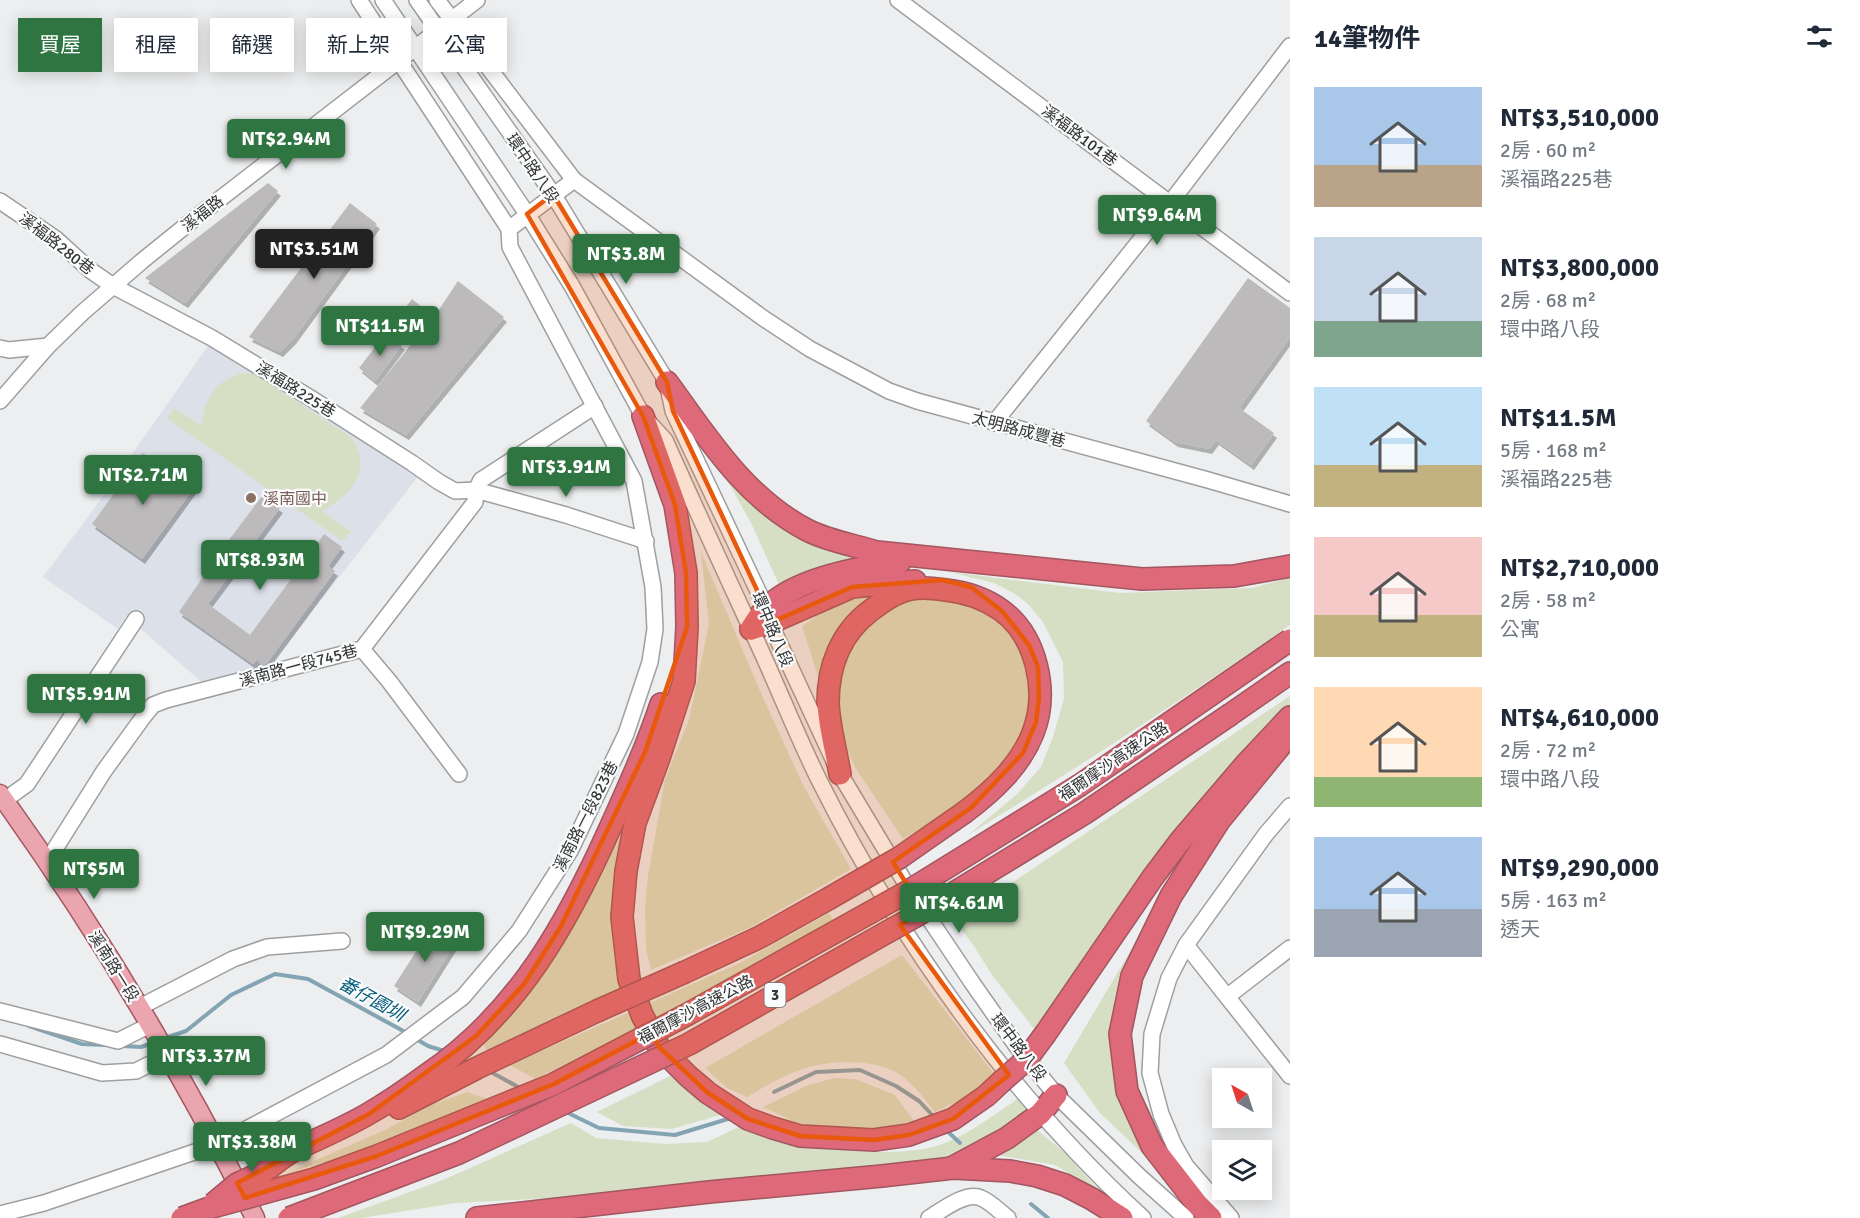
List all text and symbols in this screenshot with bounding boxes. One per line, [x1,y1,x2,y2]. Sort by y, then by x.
chip: 買屋 [18,18,102,72]
chip: 租屋 [114,18,198,72]
chip: 篩選 [210,18,294,72]
chip: 新上架 [306,18,411,72]
chip: 公寓 [423,18,507,72]
icon: filters [1803,20,1836,53]
text: 14筆物件 [1314,23,1420,55]
street label: 溪福路101巷 [1037,101,1121,171]
text: NT$3,510,000 [1500,102,1659,134]
icon: home [1362,111,1434,183]
pin: NT$2.94M [224,119,348,170]
text: NT$2.94M [241,126,331,151]
street label: 環中路八段 [502,130,563,207]
text: 2房 · 60 m² [1500,138,1596,163]
text: 溪福路225巷 [1500,167,1612,192]
street label: 溪福路 [178,191,228,236]
pin: NT$9.64M [1095,195,1219,246]
text: NT$9.64M [1112,202,1202,227]
street label: 溪福路280巷 [15,208,98,279]
pin: NT$3.51M [252,229,376,280]
pin: NT$3.8M [571,234,681,285]
text: NT$3.51M [269,236,359,261]
text: NT$3.8M [587,241,665,266]
text: NT$3,800,000 [1500,252,1659,284]
icon: home [1362,261,1434,333]
text: 2房 · 68 m² [1500,288,1596,313]
pin: NT$11.5M [318,306,442,357]
text: NT$11.5M [335,313,425,338]
text: 環中路八段 [1500,317,1600,342]
street label: 溪福路225巷 [252,358,339,422]
text: NT$11.5M [1500,402,1617,434]
street label: 太明路成豐巷 [970,408,1068,452]
icon: home [1362,411,1434,483]
text: 5房 · 168 m² [1500,438,1607,463]
pin: NT$3.91M [504,447,628,498]
text: NT$3.91M [521,454,611,479]
pin: NT$2.71M [81,455,205,506]
text: NT$2.71M [98,462,188,487]
text: 溪福路225巷 [1500,467,1612,492]
place label: 溪南國中 [263,489,327,509]
marker: 溪南國中 [244,491,258,505]
pin: NT$8.93M [198,540,322,591]
text: NT$8.93M [215,547,305,572]
text: NT$2,710,000 [1500,552,1659,584]
icon: home [1362,561,1434,633]
text: 2房 · 58 m² [1500,588,1596,613]
street label: 環中路八段 [747,589,797,670]
text: 公寓 [1500,617,1540,642]
street label: 溪南路一段745巷 [237,641,360,691]
pin: NT$5.91M [24,674,148,725]
text: NT$5.91M [41,681,131,706]
text: NT$4,610,000 [1500,702,1659,734]
icon: home [1362,711,1434,783]
street label: 福爾摩沙高速公路 [1055,718,1172,806]
text: 2房 · 72 m² [1500,738,1596,763]
street label: 溪南路一段823巷 [549,758,622,875]
text: 環中路八段 [1500,767,1600,792]
pin: NT$5M [52,849,136,900]
text: NT$9,290,000 [1500,852,1659,884]
text: NT$5M [63,856,125,881]
icon: home [1362,861,1434,933]
pin: NT$4.61M [897,883,1021,934]
text: 5房 · 163 m² [1500,888,1607,913]
text: NT$4.61M [914,890,1004,915]
pin: NT$9.29M [363,912,487,963]
text: 透天 [1500,917,1540,942]
text: NT$9.29M [380,919,470,944]
street label: 溪南路一段 [83,927,143,1006]
street label: 福爾摩沙高速公路 [634,971,757,1049]
water label: 番仔園圳 [335,972,411,1028]
road number: 3 [764,983,786,1007]
street label: 環中路八段 [986,1010,1050,1086]
pin: NT$3.37M [144,1036,268,1087]
text: NT$3.37M [161,1043,251,1068]
north arrow [1212,1068,1272,1128]
map controls [1212,1068,1272,1200]
pin: NT$3.38M [190,1122,314,1173]
text: NT$3.38M [207,1129,297,1154]
button: layers [1212,1140,1272,1200]

